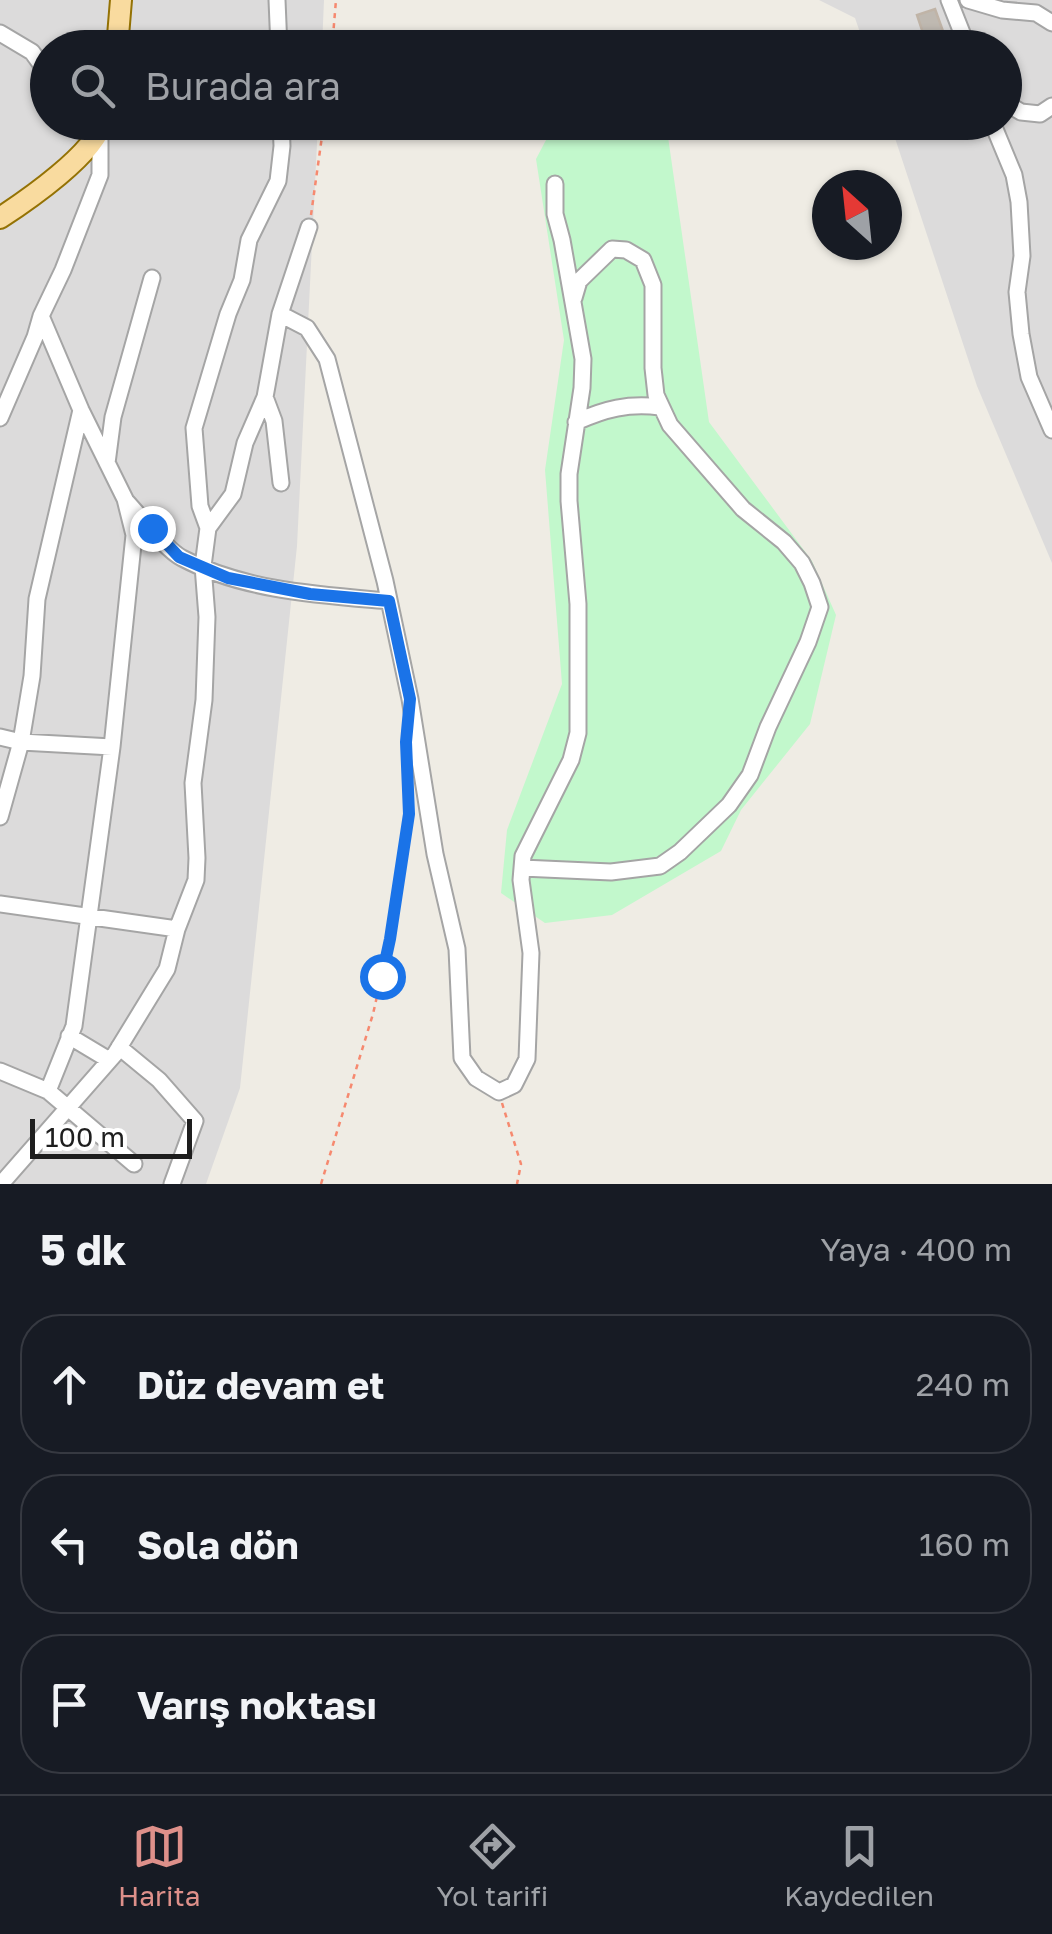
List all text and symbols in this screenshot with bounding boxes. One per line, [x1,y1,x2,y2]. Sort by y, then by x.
search box [30,30,1022,140]
icon: search [65,58,120,113]
text: Burada ara [145,63,341,108]
north arrow [812,170,902,260]
route end [130,506,176,552]
route start [360,954,406,1000]
scale bar [30,1114,192,1158]
text: 100 m [45,1120,125,1153]
text: 5 dk [40,1224,126,1274]
text: Yaya · 400 m [820,1230,1012,1268]
icon: ahead [42,1357,97,1412]
text: Düz devam et [137,1362,384,1407]
text: 240 m [916,1365,1010,1403]
icon: left [42,1517,97,1572]
text: Sola dön [137,1522,299,1567]
text: 160 m [919,1525,1010,1563]
icon: arrive [42,1677,97,1732]
text: Varış noktası [137,1682,377,1727]
tab: Harita [118,1819,201,1912]
tab: Yol tarifi [437,1819,548,1912]
tab: Kaydedilen [784,1819,934,1912]

